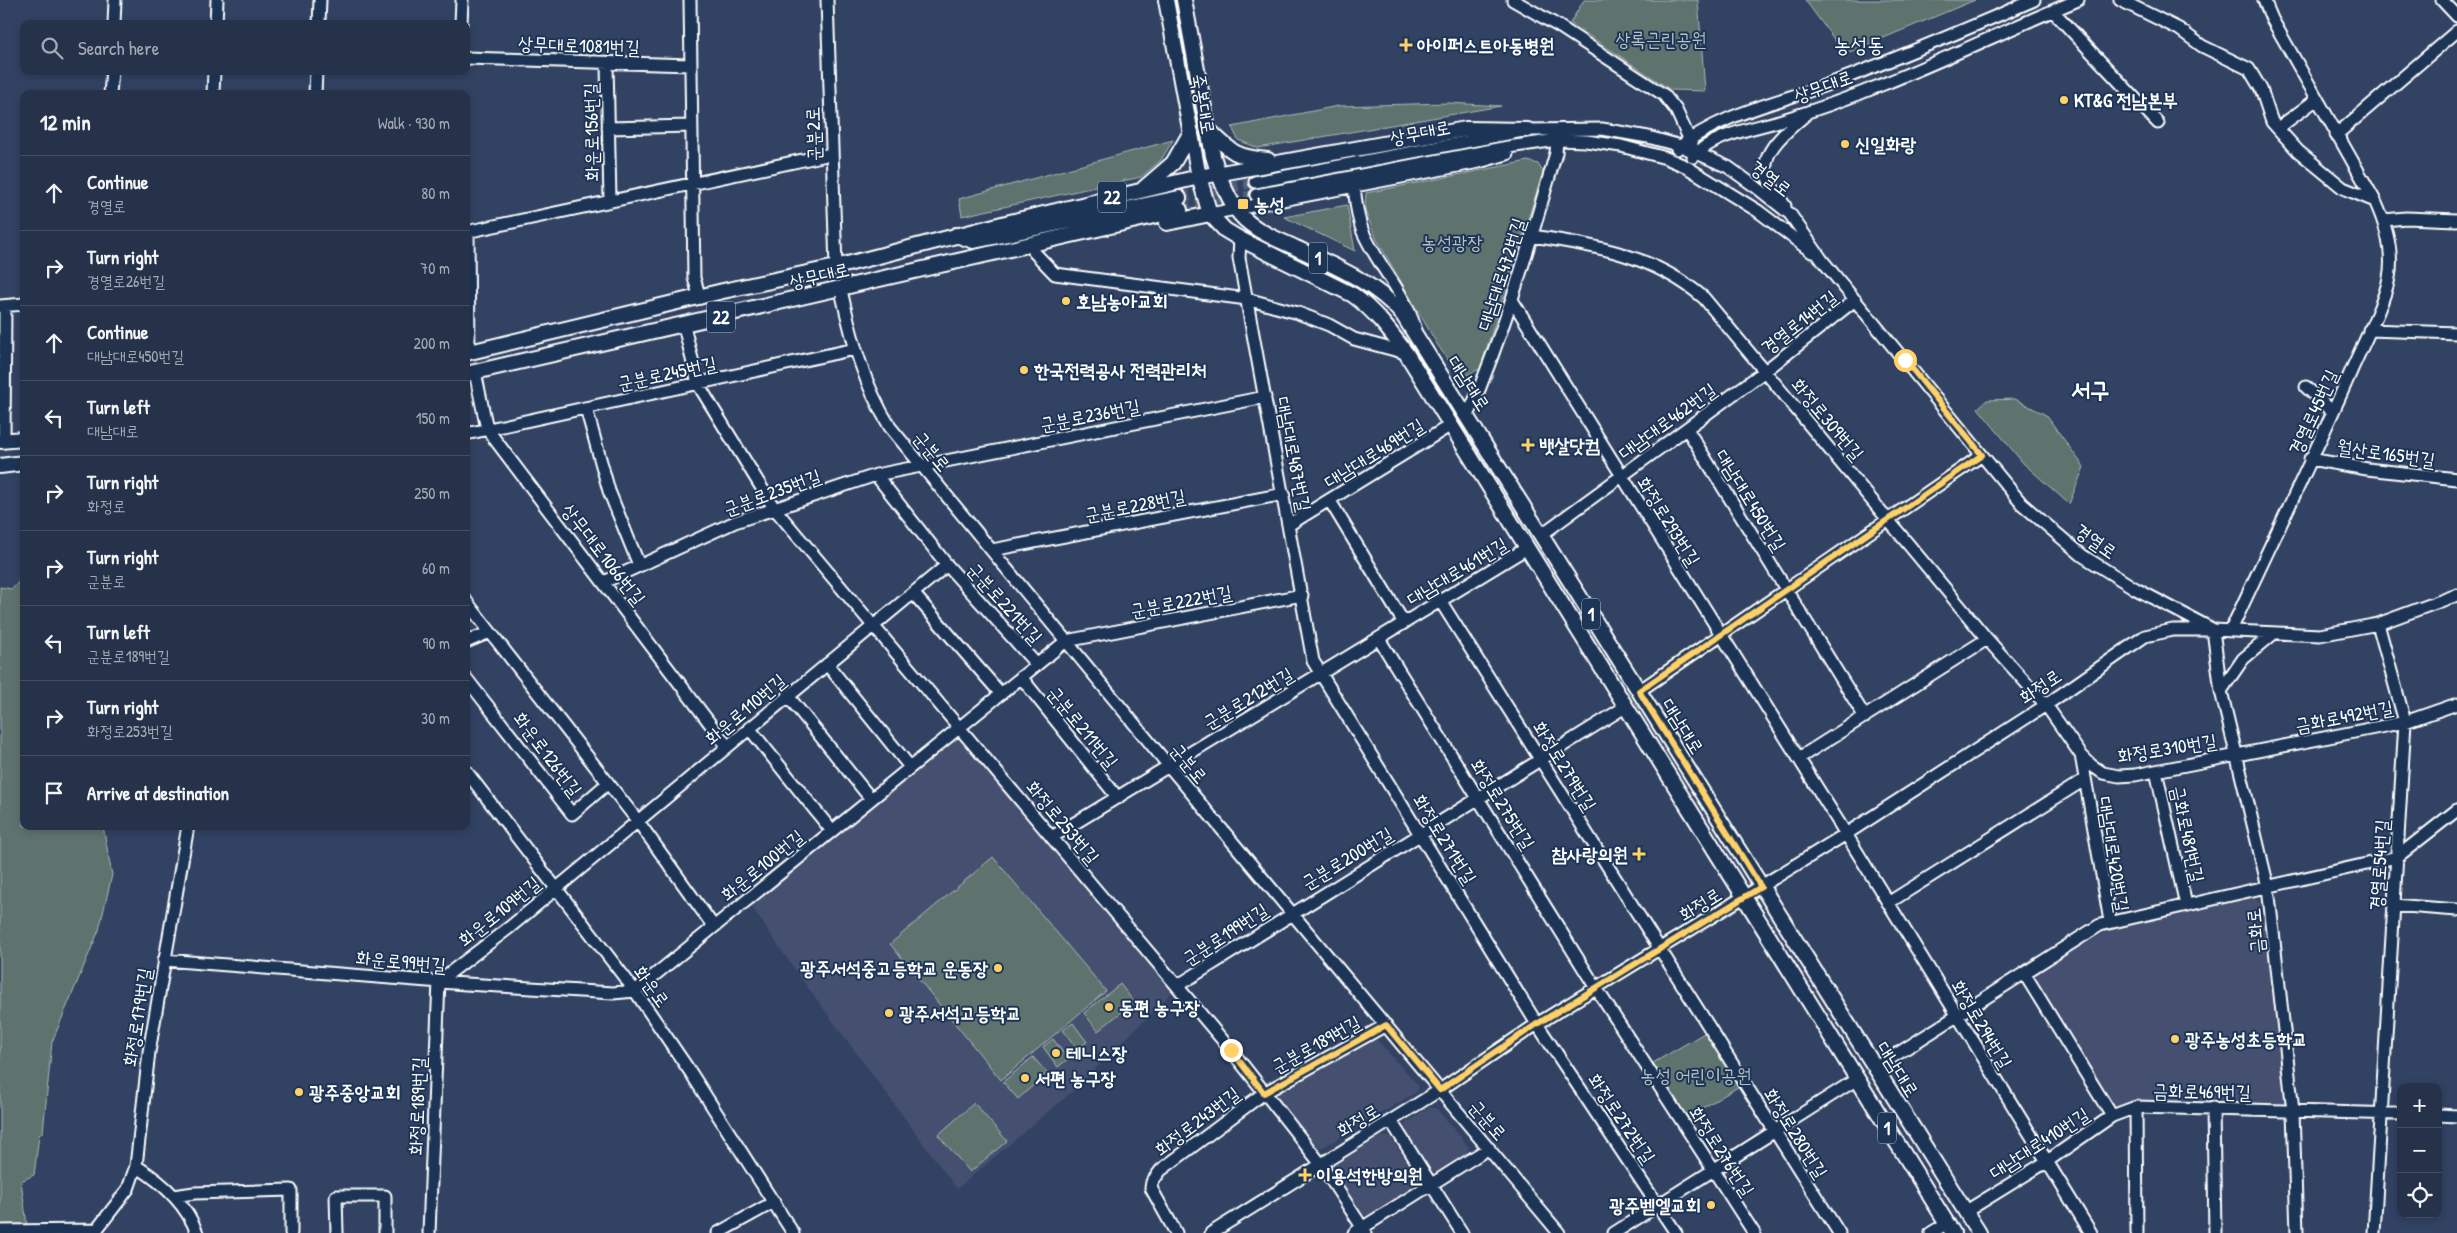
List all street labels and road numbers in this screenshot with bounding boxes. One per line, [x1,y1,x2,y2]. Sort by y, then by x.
street label: 상무대로1081번길 [517,30,641,60]
street label: 상무대로 [1790,63,1856,109]
street label: 죽봉대로 [1186,72,1222,136]
street label: 화운로156번길 [577,82,605,182]
street label: 군분2로 [799,106,827,162]
street label: 상무대로 [1388,113,1452,151]
street label: 경열로 [1745,154,1797,202]
road number: 22 [1098,182,1126,212]
street label: 대남대로472번길 [1471,214,1531,334]
road number: 1 [1309,242,1327,274]
street label: 상무대로 [786,255,852,295]
street label: 경열로14번길 [1755,284,1843,360]
road number: 22 [707,302,735,332]
street label: 군분로245번길 [615,350,719,396]
street label: 대남대로 [1441,350,1497,416]
street label: 경열로45번길 [2282,365,2344,459]
street label: 화정로309번길 [1786,372,1870,466]
street label: 대남대로462번길 [1613,377,1721,465]
street label: 군분로236번길 [1038,393,1142,437]
street label: 대남대로487번길 [1270,394,1318,514]
street label: 대남대로469번길 [1319,412,1429,494]
street label: 군분로 [907,425,957,477]
street label: 월산로165번길 [2335,433,2437,473]
street label: 대남대로450번길 [1709,444,1793,556]
street label: 군분로235번길 [720,462,824,522]
street label: 화정로293번길 [1631,471,1707,571]
street label: 군분로228번길 [1082,482,1188,528]
street label: 상무대로1066번길 [556,498,652,610]
street label: 경열로 [2070,517,2122,565]
street label: 대남대로461번길 [1402,531,1512,611]
street label: 군분로221번길 [962,557,1048,649]
street label: 군분로222번길 [1128,578,1234,624]
road number: 1 [1582,598,1600,630]
street label: 군분로212번길 [1198,661,1298,735]
street label: 화정로 [2014,662,2066,710]
street label: 화운로110번길 [699,667,791,751]
street label: 군분로211번길 [1042,680,1124,774]
street label: 대남대로 [1656,693,1710,759]
street label: 금화로492번길 [2293,694,2395,738]
street label: 화운로126번길 [508,706,588,802]
street label: 화정로279번길 [1527,716,1603,816]
street label: 화정로310번길 [2115,727,2219,769]
street label: 군분로 [1164,737,1214,789]
street label: 화정로275번길 [1465,754,1541,854]
street label: 화정로253번길 [1020,775,1106,869]
street label: 금화로481번길 [2165,783,2211,885]
street label: 화정로271번길 [1407,789,1483,889]
street label: 대남대로420번길 [2092,795,2136,913]
street label: 경열로54번길 [2363,818,2395,912]
street label: 군분로200번길 [1296,820,1398,896]
street label: 화운로100번길 [715,823,809,907]
street label: 화운로109번길 [452,870,546,952]
street label: 화정로 [1674,881,1726,927]
street label: 군분로199번길 [1177,897,1273,971]
street label: 금화로 [2240,907,2270,955]
street label: 화운로99번길 [355,944,447,978]
street label: 화운로 [628,960,676,1012]
street label: 화정로179번길 [116,966,158,1068]
street label: 화정로294번길 [1945,975,2019,1073]
street label: 군분로189번길 [1267,1009,1365,1079]
street label: 대남대로 [1871,1036,1925,1102]
street label: 화정로189번길 [402,1056,432,1156]
street label: 화정로272번길 [1582,1068,1662,1168]
street label: 금화로469번길 [2153,1077,2251,1105]
street label: 화정로243번길 [1149,1080,1245,1162]
street label: 화정로280번길 [1758,1083,1834,1183]
street label: 군분로 [1463,1094,1513,1146]
street label: 화정로 [1332,1097,1384,1143]
street label: 화정로276번길 [1683,1101,1761,1201]
street label: 대남대로410번길 [1984,1101,2094,1185]
road number: 1 [1878,1112,1896,1144]

